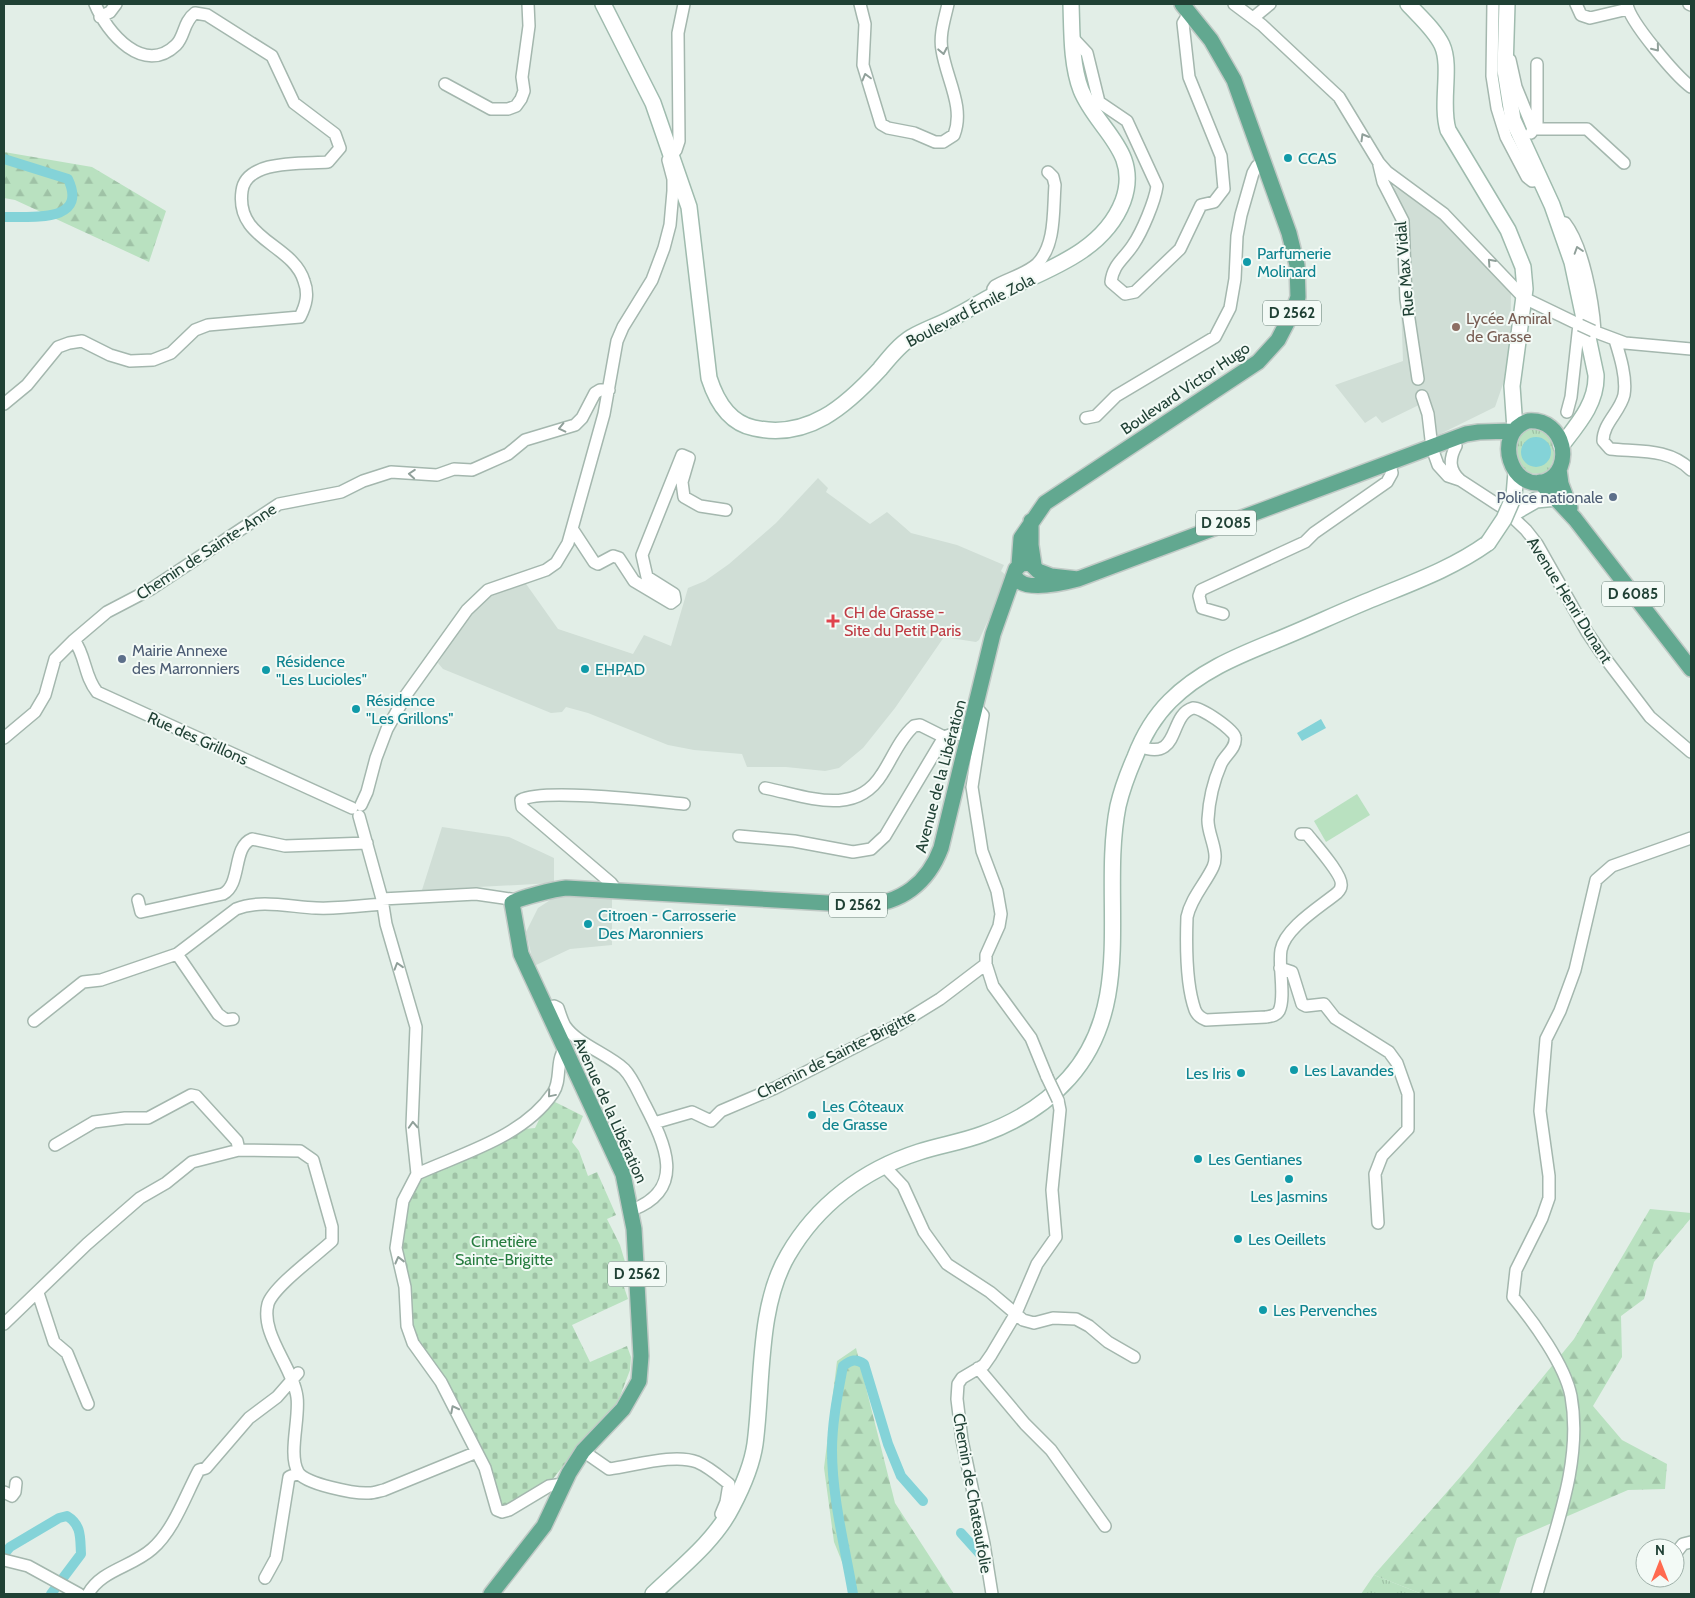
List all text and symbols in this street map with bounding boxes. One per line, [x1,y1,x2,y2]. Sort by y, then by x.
one-way arrow [1650,42,1658,51]
one-way arrow [937,47,947,56]
one-way arrow [861,73,872,82]
one-way arrow [1360,134,1370,143]
place label: CCAS [1298,149,1337,168]
marker: CCAS [1282,152,1294,164]
street label: Rue Max Vidal [1391,220,1418,317]
place label: Parfumerie Molinard [1257,244,1331,281]
one-way arrow [1574,246,1584,254]
marker: Parfumerie Molinard [1241,256,1253,268]
one-way arrow [1488,258,1497,267]
street label: Boulevard Émile Zola [903,270,1038,351]
road number: D 2562 [1263,300,1321,326]
place label: Lycée Amiral de Grasse [1466,309,1552,346]
marker: Lycée Amiral de Grasse [1450,321,1462,333]
street label: Boulevard Victor Hugo [1117,338,1254,439]
one-way arrow [558,422,567,433]
one-way arrow [407,468,415,479]
place label: Police nationale [1497,488,1603,507]
marker: Police nationale [1607,491,1619,503]
street label: Chemin de Sainte-Anne [133,499,280,604]
road number: D 2085 [1196,510,1256,536]
street label: Avenue Henri Dunant [1523,534,1616,667]
road number: D 6085 [1602,582,1664,606]
place label: CH de Grasse - Site du Petit Paris [844,603,962,640]
marker: CH de Grasse - Site du Petit Paris [826,614,840,628]
place label: Mairie Annexe des Marronniers [132,641,240,678]
place label: Résidence "Les Lucioles" [276,652,367,689]
marker: Mairie Annexe des Marronniers [116,653,128,665]
place label: EHPAD [595,660,645,679]
marker: EHPAD [579,663,591,675]
marker: Résidence "Les Lucioles" [260,664,272,676]
place label: Résidence "Les Grillons" [366,691,454,728]
street label: Avenue de la Libération [911,698,970,855]
marker: Résidence "Les Grillons" [350,703,362,715]
street label: Rue des Grillons [145,708,251,769]
road number: D 2562 [829,892,887,918]
place label: Citroen - Carrosserie Des Maronniers [598,906,736,943]
marker: Citroen - Carrosserie Des Maronniers [582,918,594,930]
one-way arrow [394,962,404,970]
street label: Chemin de Sainte-Brigitte [754,1006,919,1103]
street label: Avenue de la Libération [570,1034,651,1186]
place label: Les Lavandes [1304,1061,1394,1080]
place label: Les Iris [1186,1064,1231,1083]
marker: Les Lavandes [1288,1064,1300,1076]
marker: Les Iris [1235,1067,1247,1079]
one-way arrow [547,1088,556,1097]
place label: Les Côteaux de Grasse [822,1097,904,1134]
marker: Les Côteaux de Grasse [806,1109,818,1121]
one-way arrow [407,1121,418,1129]
place label: Les Gentianes [1208,1150,1303,1169]
marker: Les Gentianes [1192,1153,1204,1165]
marker: Les Jasmins [1283,1173,1295,1185]
place label: Les Jasmins [1250,1187,1328,1206]
place label: Les Oeillets [1248,1230,1326,1249]
park label: Cimetière Sainte-Brigitte [455,1232,553,1269]
marker: Les Oeillets [1232,1233,1244,1245]
one-way arrow [394,1256,405,1265]
road number: D 2562 [608,1262,666,1286]
place label: Les Pervenches [1273,1301,1377,1320]
marker: Les Pervenches [1257,1304,1269,1316]
one-way arrow [450,1405,460,1414]
street label: Chemin de Chateaufolie [949,1412,996,1575]
north arrow [1635,1538,1685,1588]
text: N [1655,1541,1665,1559]

